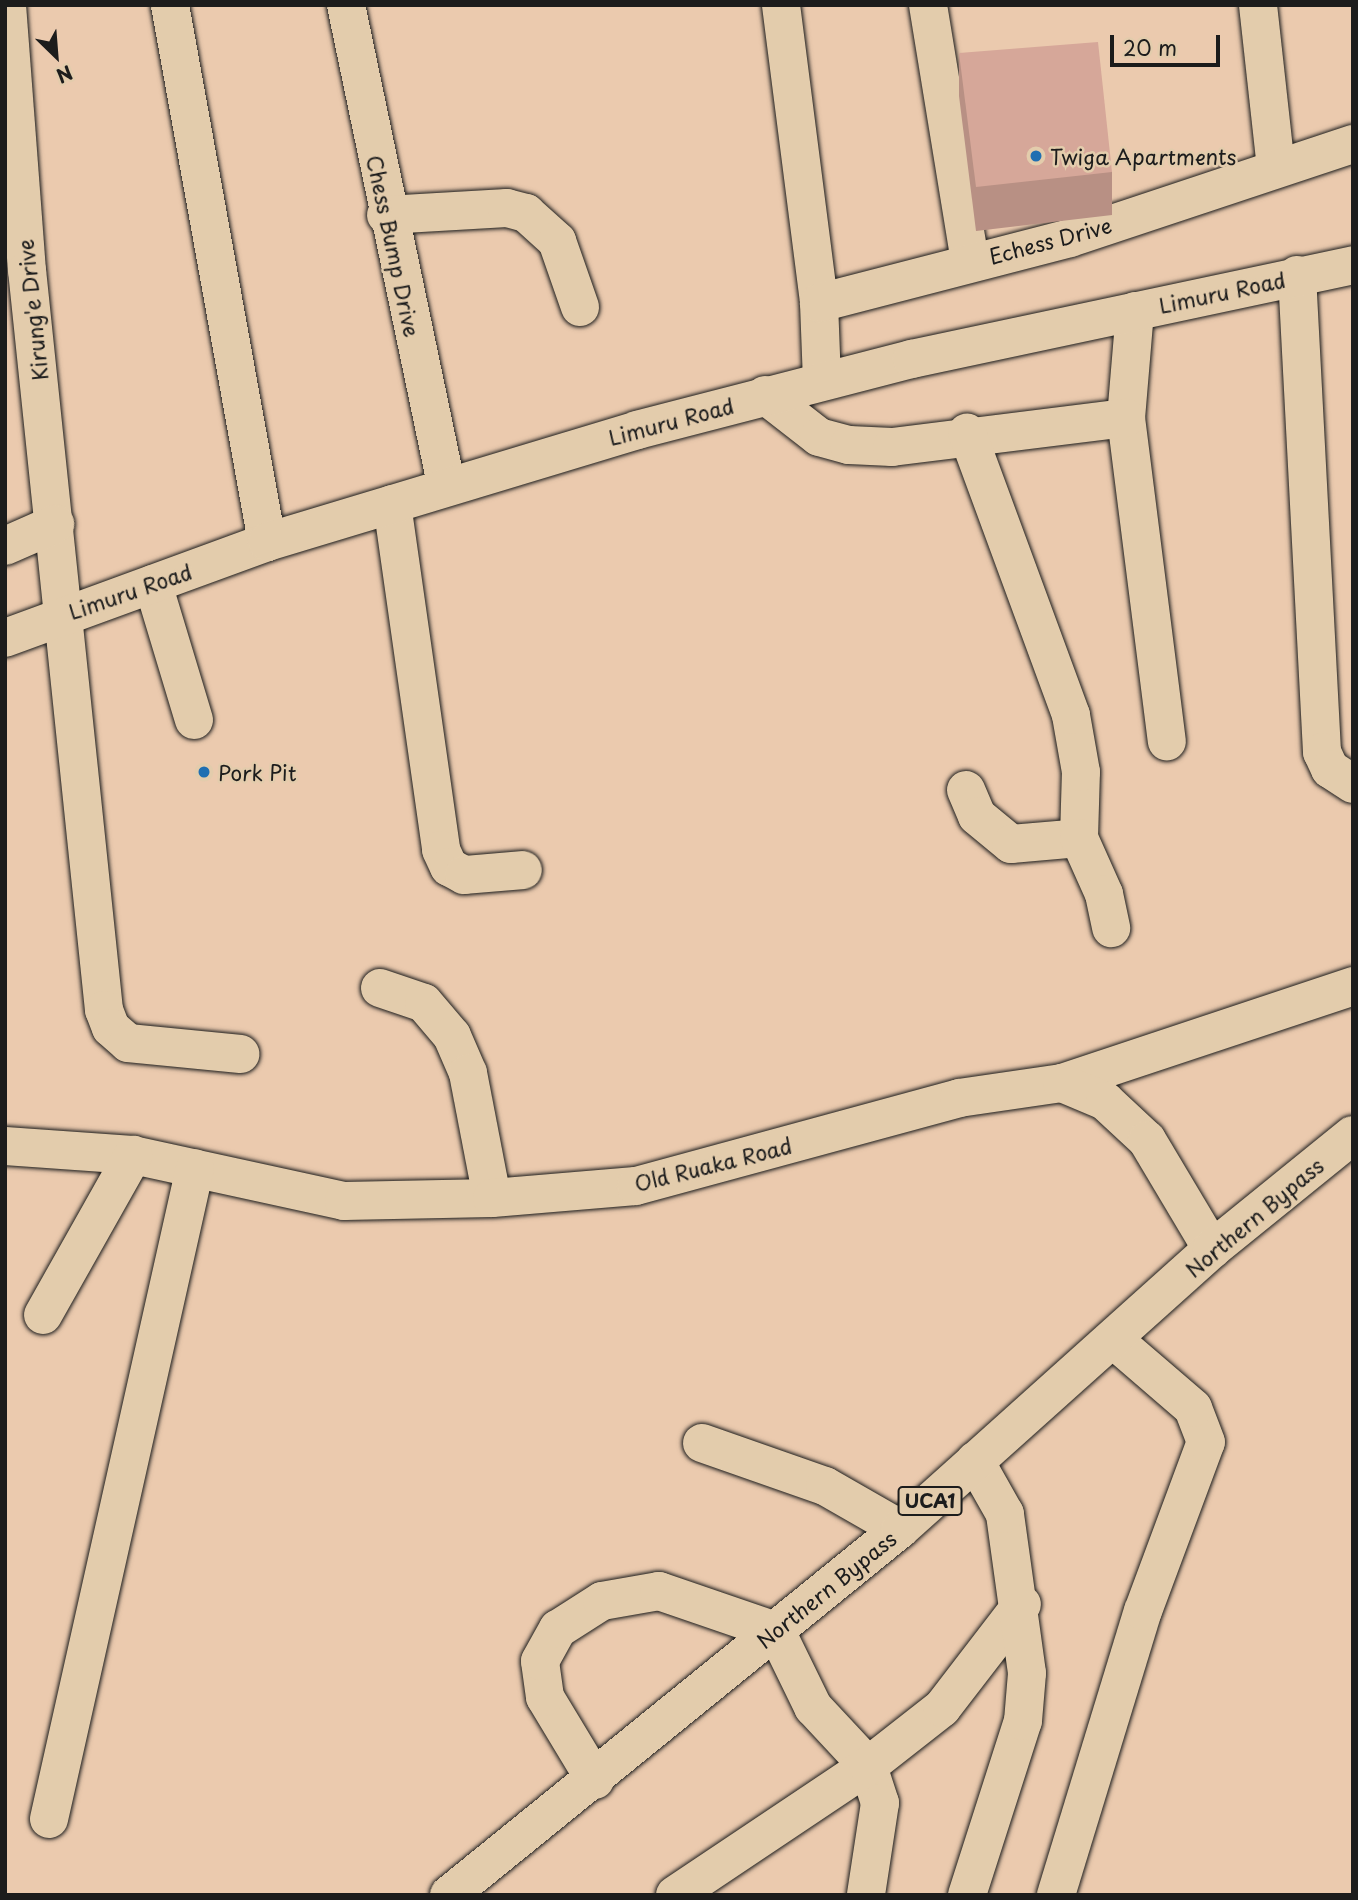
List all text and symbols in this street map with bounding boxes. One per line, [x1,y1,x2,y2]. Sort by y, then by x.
north arrow [21,21,91,91]
scale bar [1113,21,1223,65]
text: 20 m [1123,31,1177,63]
text: N [52,59,78,91]
place label: Twiga Apartments [1050,143,1237,169]
marker: Twiga Apartments [1028,148,1044,164]
street label: Chess Bump Drive [362,153,426,339]
street label: Echess Drive [985,211,1115,269]
street label: Kirung'e Drive [12,238,52,382]
street label: Limuru Road [1156,266,1288,318]
street label: Limuru Road [606,392,736,450]
street label: Limuru Road [65,558,195,624]
place label: Pork Pit [218,759,298,785]
marker: Pork Pit [196,764,212,780]
street label: Old Ruaka Road [630,1132,796,1196]
street label: Northern Bypass [1180,1152,1328,1282]
road number: UCA1 [897,1485,963,1516]
street label: Northern Bypass [751,1525,901,1653]

